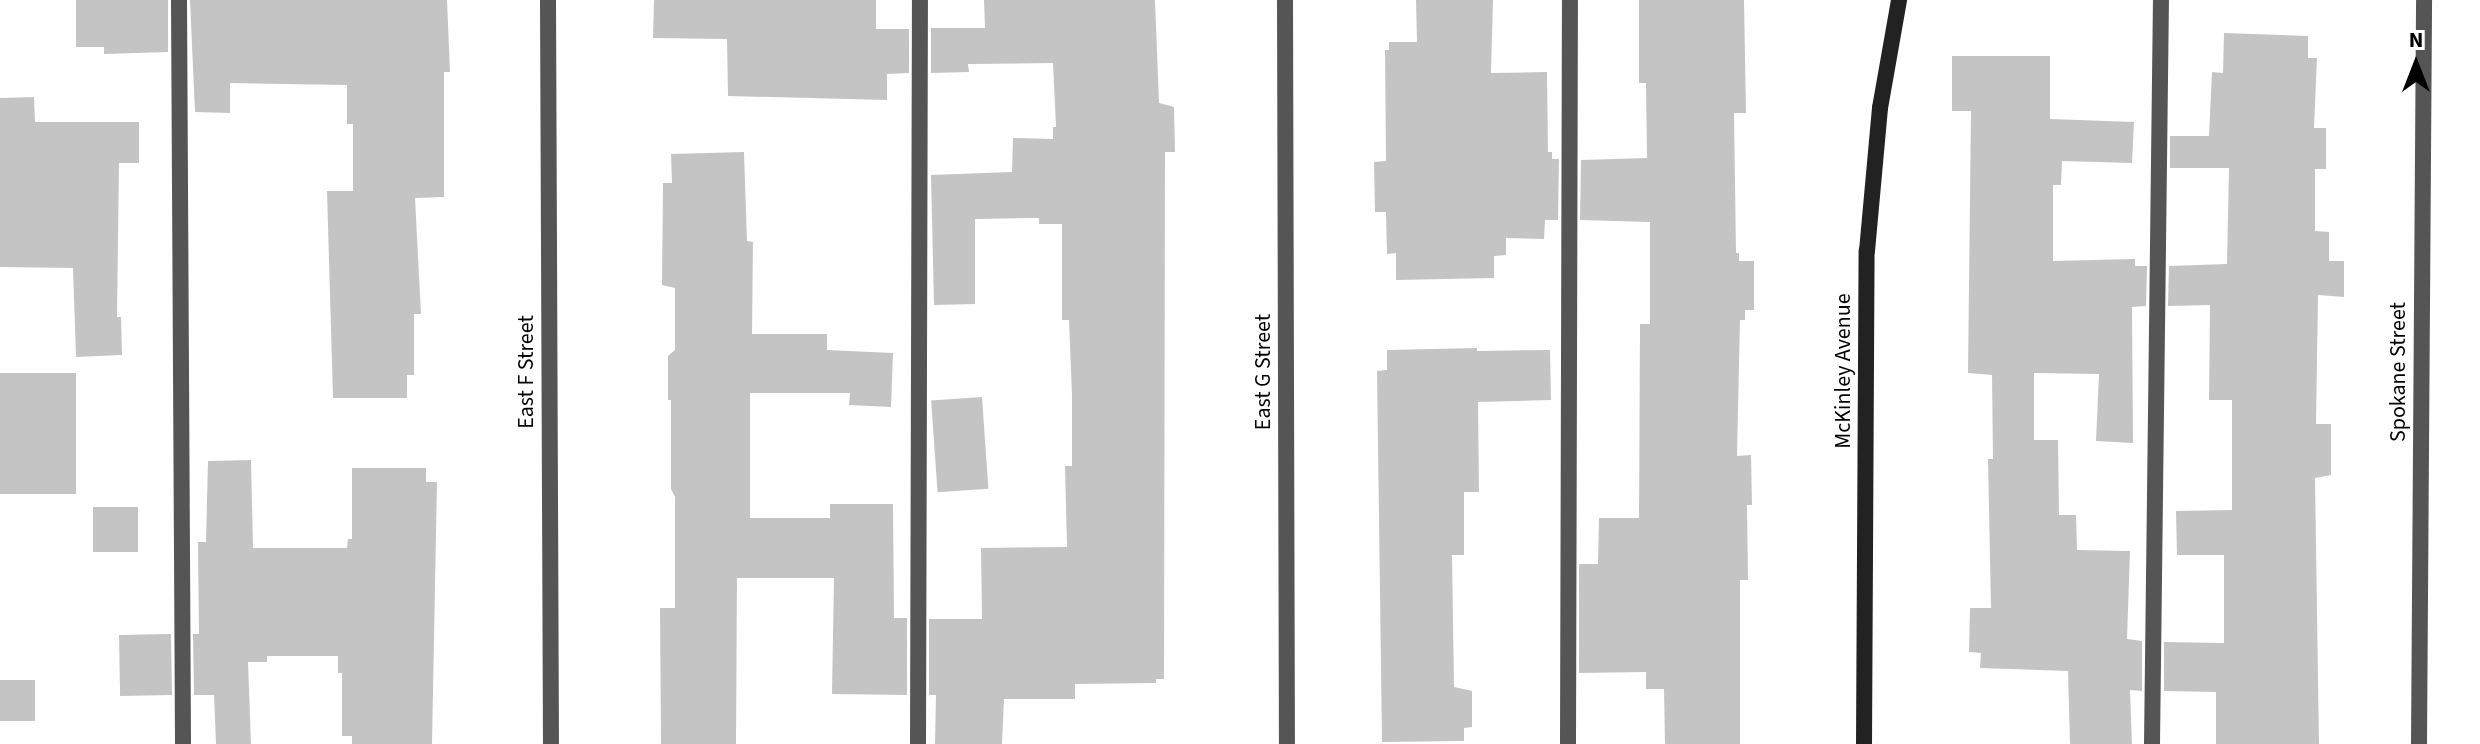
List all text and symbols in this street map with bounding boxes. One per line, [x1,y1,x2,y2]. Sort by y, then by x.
north arrow [2376,24,2456,104]
text: N [2409,24,2423,56]
street label: McKinley Avenue [1831,293,1857,449]
street label: Spokane Street [2386,302,2412,442]
street label: East G Street [1251,314,1277,430]
street label: East F Street [514,315,540,429]

